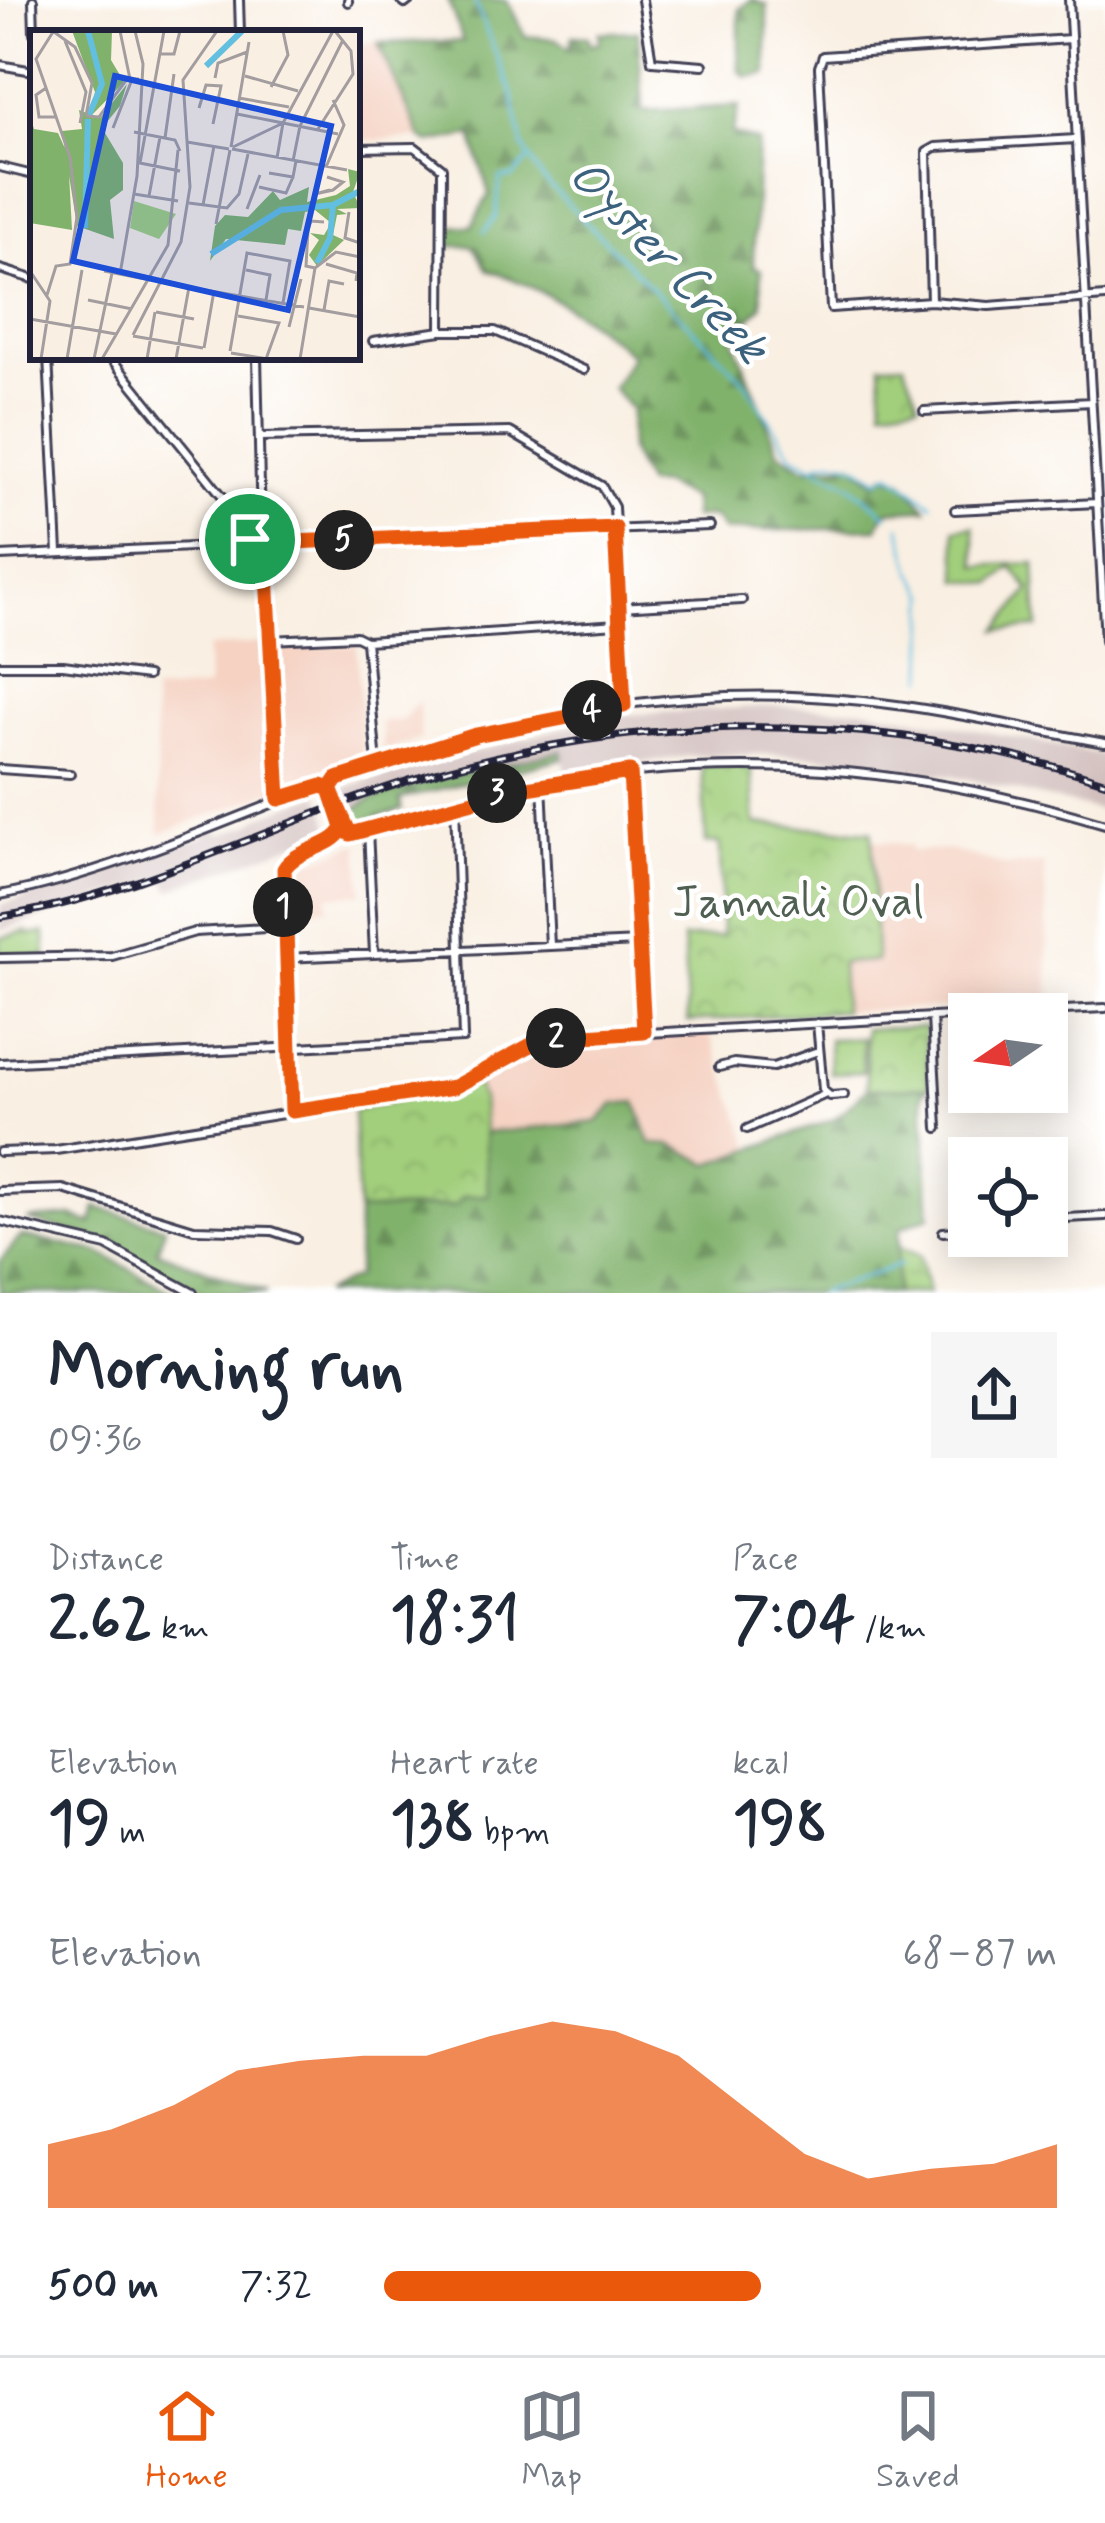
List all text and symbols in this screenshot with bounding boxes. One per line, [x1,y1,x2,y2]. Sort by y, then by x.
inset map [30,30,360,360]
water label: Oyster Creek [554,146,783,381]
pin [199,488,301,590]
icon: arrive [217,506,283,572]
pin: 5 [314,510,374,570]
text: 5 [334,518,354,562]
pin: 4 [562,680,622,740]
text: 4 [582,688,602,732]
pin: 3 [467,763,527,823]
text: 3 [490,771,504,815]
park label: Jannali Oval [672,874,924,933]
pin: 1 [253,877,313,937]
text: 1 [276,885,290,929]
north arrow [948,993,1068,1113]
map controls [948,993,1068,1257]
pin: 2 [526,1008,586,1068]
text: 2 [548,1016,564,1060]
button: locate [948,1137,1068,1257]
text: Morning run [48,1327,404,1413]
button: share [931,1332,1057,1458]
text: 09:36 [48,1415,143,1466]
text: Distance [48,1538,164,1582]
text: Time [390,1538,459,1582]
text: Pace [733,1538,798,1582]
text: 2.62 [48,1582,152,1661]
text: 18:31 [390,1582,519,1661]
text: 7:04 [733,1582,855,1661]
text: km [152,1607,209,1651]
text: /km [855,1607,927,1651]
text: Elevation [48,1742,178,1786]
text: Heart rate [390,1742,539,1786]
text: kcal [733,1742,788,1786]
text: 19 [48,1786,111,1865]
text: 138 [390,1786,475,1865]
text: 198 [733,1786,828,1865]
text: m [111,1811,146,1855]
text: bpm [475,1811,550,1855]
text: Elevation [48,1929,202,1980]
text: 68–87 m [902,1929,1057,1980]
text: 500 m [48,2261,159,2312]
text: 7:32 [240,2261,312,2312]
tab: Home [146,2383,228,2499]
tab: Map [519,2383,585,2499]
tab: Saved [876,2383,959,2499]

